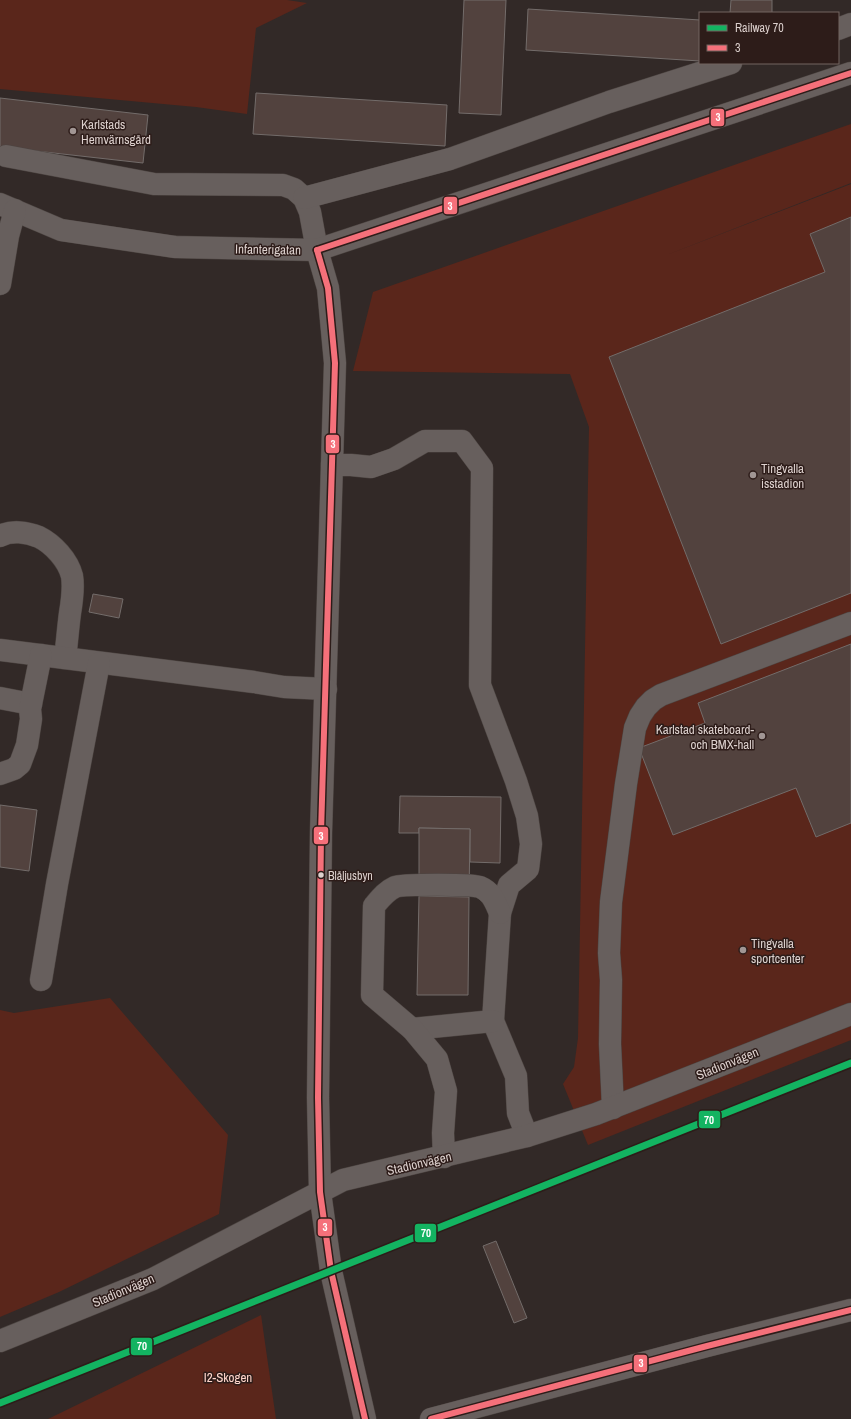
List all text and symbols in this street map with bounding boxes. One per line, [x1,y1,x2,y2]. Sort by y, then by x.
legend [699,12,839,64]
text: Railway 70 [735,20,784,36]
text: 3 [735,40,740,56]
line badge: 3 [710,108,725,127]
text: 3 [715,110,721,124]
place label: Karlstads Hemvärnsgård [81,116,151,148]
marker: Karlstads Hemvärnsgård [68,126,78,136]
line badge: 3 [443,196,458,215]
text: 3 [447,199,453,213]
street label: Infanterigatan [235,240,301,259]
line badge: 3 [325,434,340,454]
text: 3 [330,437,336,451]
place label: Tingvalla isstadion [761,460,804,492]
marker: Tingvalla isstadion [748,470,758,480]
place label: Karlstad skateboard- och BMX-hall [656,721,754,753]
marker: Karlstad skateboard- och BMX-hall [757,731,767,741]
line badge: 3 [313,826,329,845]
text: 3 [318,829,324,843]
place label: Blåljusbyn [328,868,373,884]
marker: Blåljusbyn [316,870,326,880]
place label: Tingvalla sportcenter [751,935,805,967]
marker: Tingvalla sportcenter [738,945,748,955]
street label: Stadionvägen [694,1043,761,1084]
line badge: 70 [698,1110,721,1129]
text: 70 [704,1113,714,1127]
street label: Stadionvägen [385,1148,453,1179]
line badge: 3 [317,1218,333,1237]
text: 3 [322,1220,328,1234]
line badge: 70 [414,1223,437,1243]
text: 70 [421,1226,431,1240]
street label: Stadionvägen [90,1270,157,1311]
line badge: 70 [130,1337,153,1356]
text: 70 [137,1339,147,1353]
line badge: 3 [633,1354,648,1373]
text: 3 [638,1356,644,1370]
park label: I2-Skogen [204,1369,252,1386]

